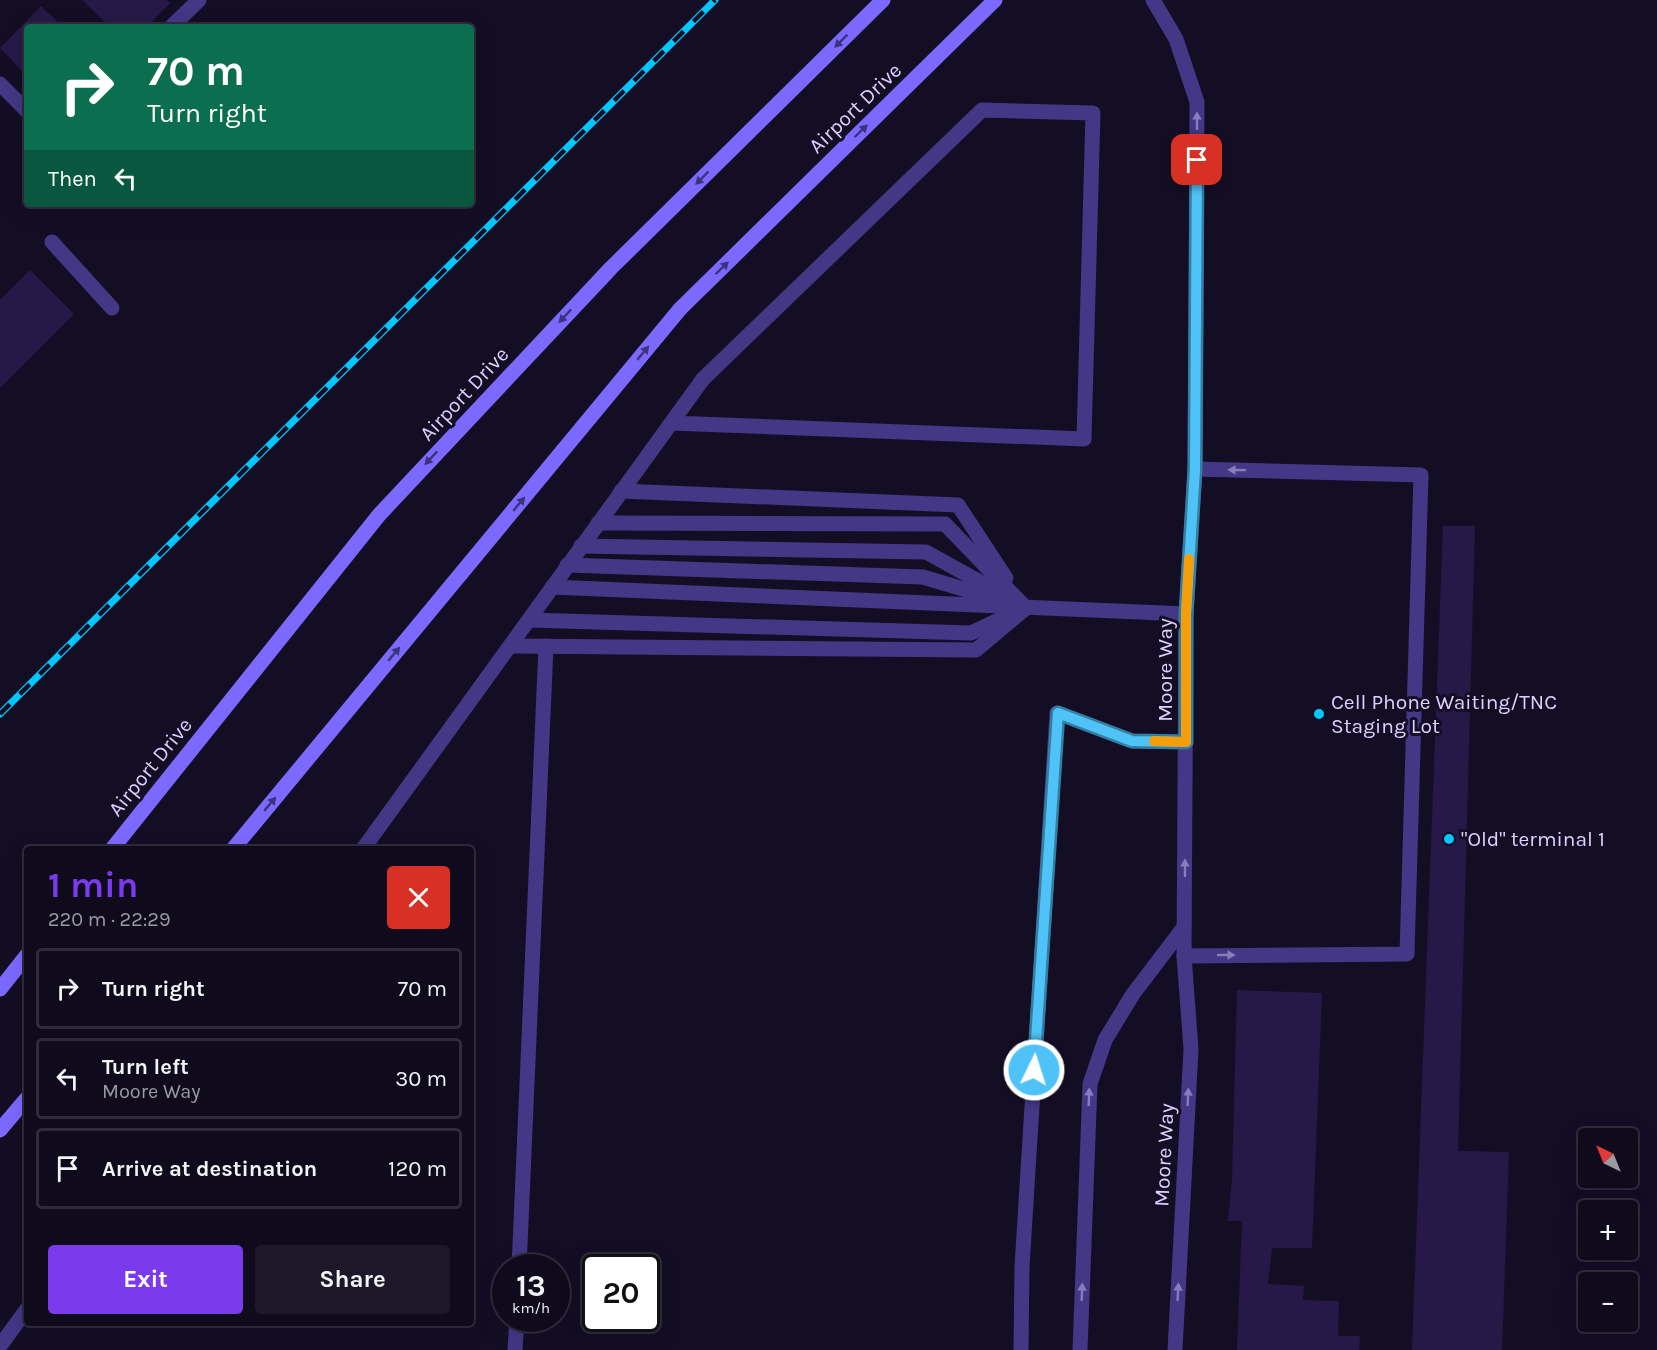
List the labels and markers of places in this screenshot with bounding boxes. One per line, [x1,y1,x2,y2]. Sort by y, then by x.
pin [1171,134,1222,185]
place label: Cell Phone Waiting/TNC Staging Lot [1331,690,1557,738]
marker: Cell Phone Waiting/TNC Staging Lot [1312,707,1326,721]
place label: "Old" terminal 1 [1461,827,1605,851]
marker: "Old" terminal 1 [1442,832,1456,846]

